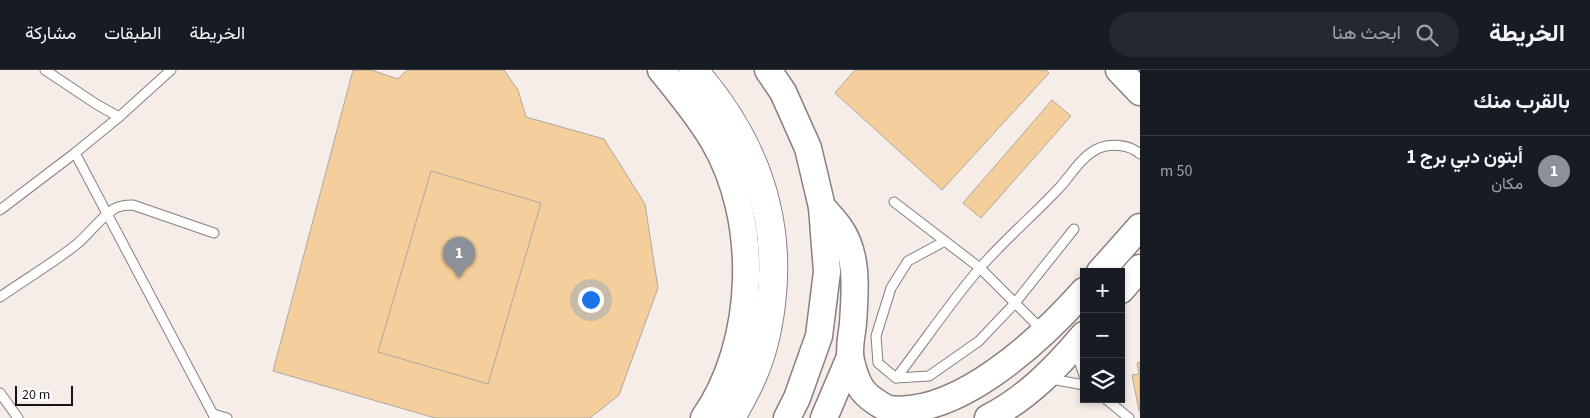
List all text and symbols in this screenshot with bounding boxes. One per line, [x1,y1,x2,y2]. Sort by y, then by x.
search box [1109,12,1459,57]
text: الخريطة [1489,16,1565,51]
text: ابحث هنا [1332,20,1401,47]
text: مشاركة [25,21,76,46]
text: الطبقات [104,21,161,46]
text: الخريطة [189,21,245,46]
icon: search [1413,21,1441,49]
text: بالقرب منك [1474,86,1570,116]
text: أبتون دبي برج 1 [1406,144,1523,171]
text: 50 m [1160,160,1192,182]
text: 1 [1550,160,1558,182]
text: مكان [1491,173,1523,195]
pin: 1 [443,237,475,278]
map controls [1080,268,1125,403]
button: + [1080,268,1125,313]
your location [578,287,604,313]
button: − [1080,313,1125,358]
button: layers [1080,358,1125,403]
scale bar [15,383,72,406]
text: 20 m [22,385,50,405]

